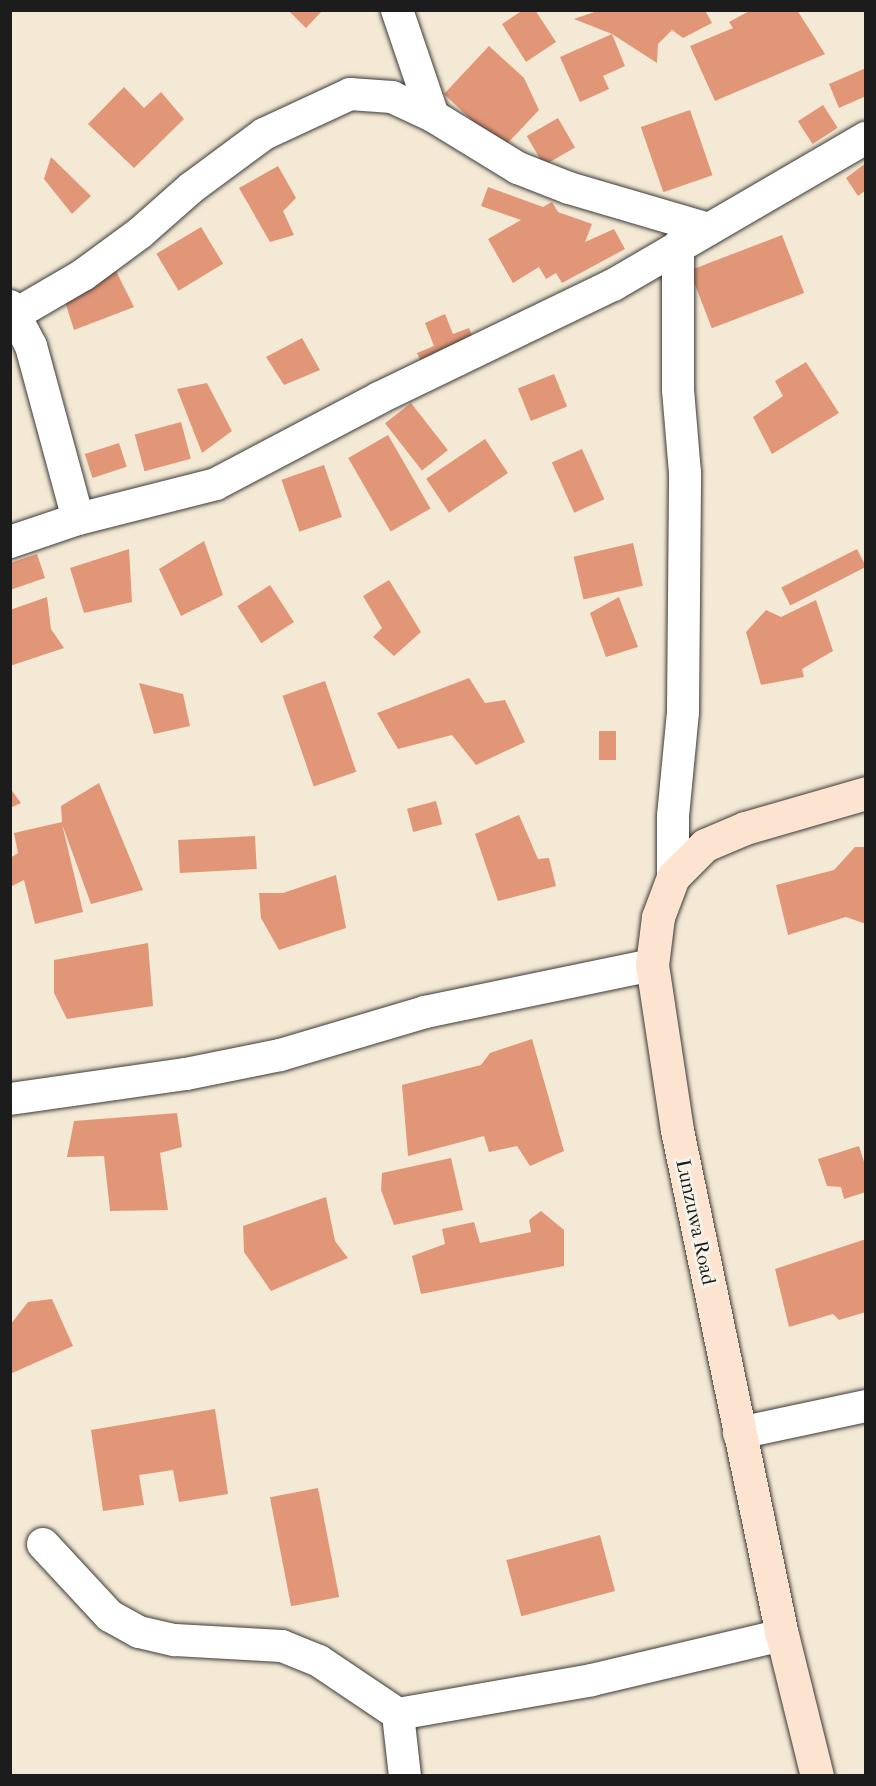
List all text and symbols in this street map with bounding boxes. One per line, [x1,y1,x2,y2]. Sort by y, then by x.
street label: Lunzuwa Road [671,1157,721,1287]

